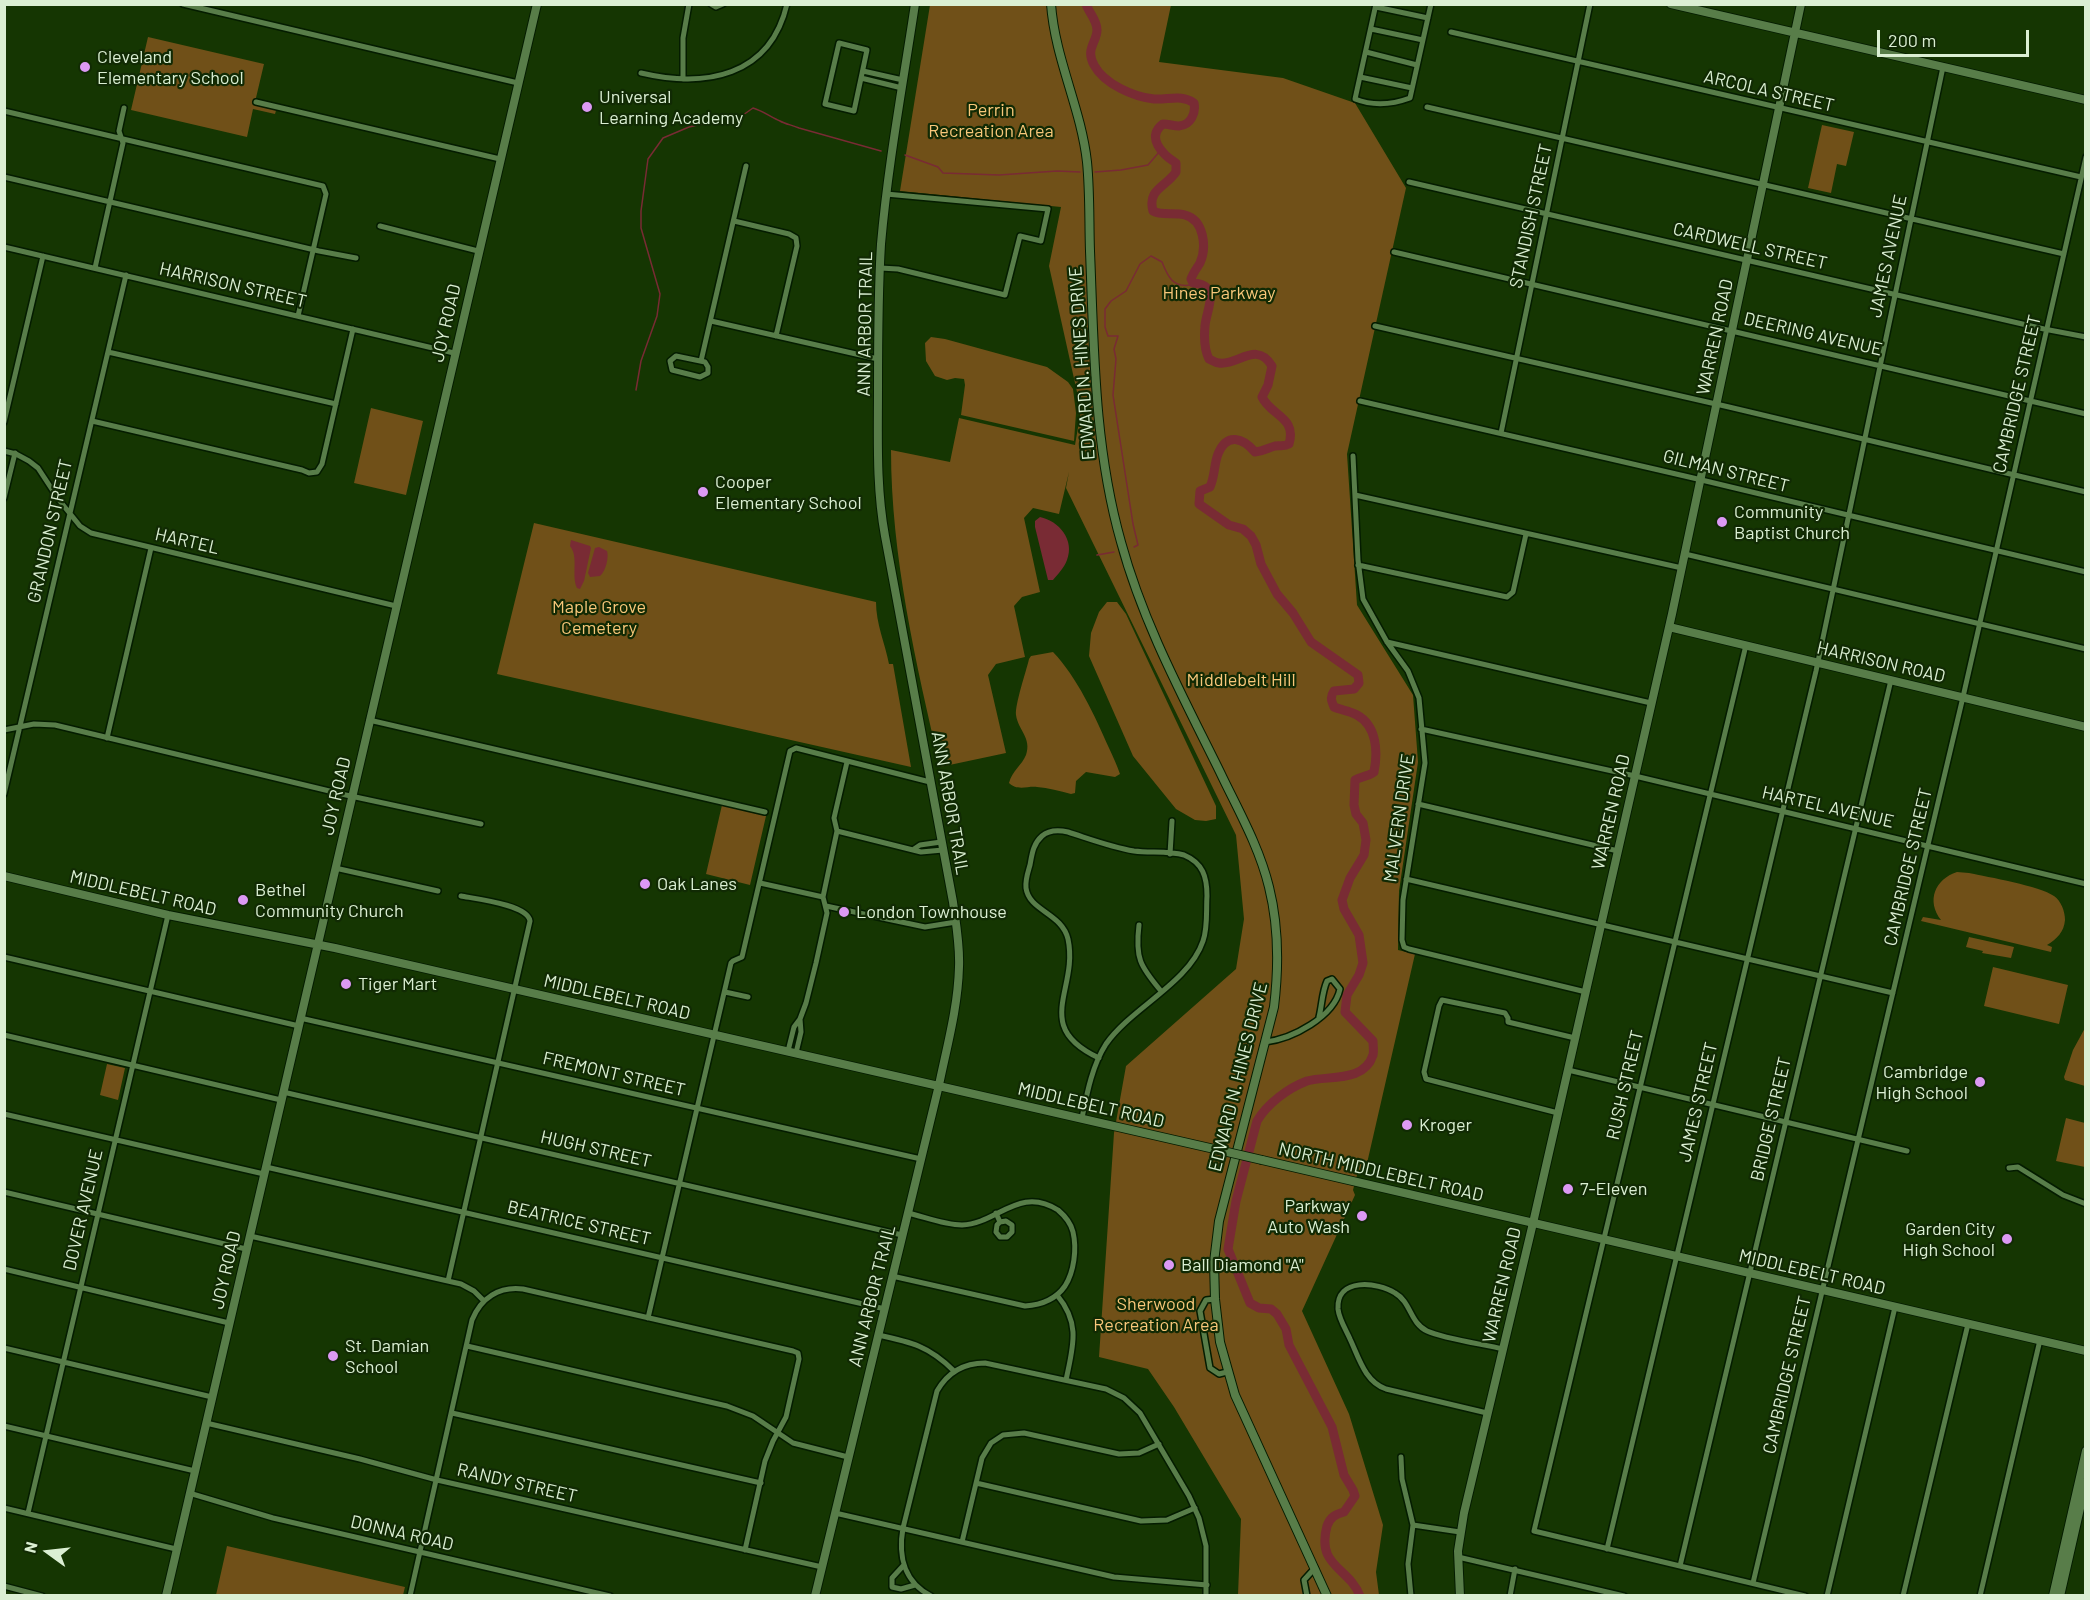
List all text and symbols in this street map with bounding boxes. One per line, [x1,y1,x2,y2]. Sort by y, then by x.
scale bar [1880,18,2032,56]
text: 200 m [1888,29,1936,51]
place label: Cleveland Elementary School [97,46,244,88]
marker: Cleveland Elementary School [78,60,92,74]
street label: ARCOLA STREET [1702,66,1836,116]
place label: Universal Learning Academy [599,86,743,128]
park label: Perrin Recreation Area [928,99,1054,142]
marker: Universal Learning Academy [580,100,594,114]
street label: STANDISH STREET [1505,142,1557,290]
street label: JAMES AVENUE [1864,193,1912,319]
street label: CARDWELL STREET [1671,218,1829,274]
street label: ANN ARBOR TRAIL [853,251,877,397]
street label: HARRISON STREET [157,258,309,312]
street label: EDWARD N. HINES DRIVE [1064,265,1100,461]
street label: WARREN ROAD [1692,277,1738,397]
street label: JOY ROAD [427,282,465,364]
park label: Hines Parkway [1162,282,1276,304]
street label: DEERING AVENUE [1742,308,1884,360]
street label: CAMBRIDGE STREET [1988,313,2046,475]
street label: GILMAN STREET [1661,445,1791,497]
street label: GRANDON STREET [23,457,77,605]
place label: Cooper Elementary School [715,471,862,514]
marker: Cooper Elementary School [696,485,710,499]
place label: Community Baptist Church [1734,501,1850,544]
marker: Community Baptist Church [1715,515,1729,529]
street label: HARTEL [153,523,221,559]
park label: Maple Grove Cemetery [552,596,646,638]
street label: HARRISON ROAD [1815,637,1947,687]
park label: Middlebelt Hill [1186,669,1296,691]
street label: ANN ARBOR TRAIL [927,730,973,876]
street label: MALVERN DRIVE [1379,752,1419,884]
street label: WARREN ROAD [1587,752,1635,872]
street label: JOY ROAD [317,755,355,837]
street label: HARTEL AVENUE [1760,781,1896,833]
street label: CAMBRIDGE STREET [1879,786,1937,948]
street label: MIDDLEBELT ROAD [68,866,218,920]
place label: Oak Lanes [657,873,737,895]
marker: Oak Lanes [638,877,652,891]
place label: Bethel Community Church [255,879,404,922]
marker: Bethel Community Church [236,893,250,907]
place label: London Townhouse [856,901,1007,923]
marker: London Townhouse [837,905,851,919]
street label: MIDDLEBELT ROAD [542,970,692,1024]
place label: Tiger Mart [358,973,437,995]
marker: Tiger Mart [339,977,353,991]
street label: EDWARD N. HINES DRIVE [1204,980,1272,1174]
street label: RUSH STREET [1602,1028,1648,1142]
street label: JAMES STREET [1674,1040,1722,1164]
street label: FREMONT STREET [541,1047,687,1101]
street label: BRIDGE STREET [1746,1055,1796,1183]
place label: Cambridge High School [1875,1061,1968,1104]
marker: Cambridge High School [1973,1075,1987,1089]
street label: MIDDLEBELT ROAD [1016,1078,1166,1132]
place label: Kroger [1419,1114,1472,1136]
marker: Kroger [1400,1118,1414,1132]
street label: HUGH STREET [539,1126,653,1172]
street label: NORTH MIDDLEBELT ROAD [1276,1138,1486,1206]
street label: DOVER AVENUE [59,1147,107,1273]
place label: 7-Eleven [1580,1178,1648,1200]
marker: 7-Eleven [1561,1182,1575,1196]
place label: Parkway Auto Wash [1267,1195,1350,1238]
street label: BEATRICE STREET [505,1196,653,1250]
marker: Parkway Auto Wash [1355,1209,1369,1223]
place label: Garden City High School [1902,1218,1995,1260]
street label: ANN ARBOR TRAIL [844,1223,900,1369]
street label: WARREN ROAD [1478,1225,1526,1345]
street label: JOY ROAD [207,1229,245,1311]
marker: Garden City High School [2000,1232,2014,1246]
street label: MIDDLEBELT ROAD [1737,1245,1887,1299]
place label: Ball Diamond "A" [1181,1254,1304,1276]
marker: Ball Diamond "A" [1162,1258,1176,1272]
park label: Sherwood Recreation Area [1093,1293,1219,1336]
street label: CAMBRIDGE STREET [1758,1294,1816,1456]
place label: St. Damian School [345,1335,429,1378]
marker: St. Damian School [326,1349,340,1363]
street label: RANDY STREET [455,1459,579,1507]
street label: DONNA ROAD [348,1511,456,1555]
north arrow [18,1522,78,1582]
text: N [20,1540,41,1555]

